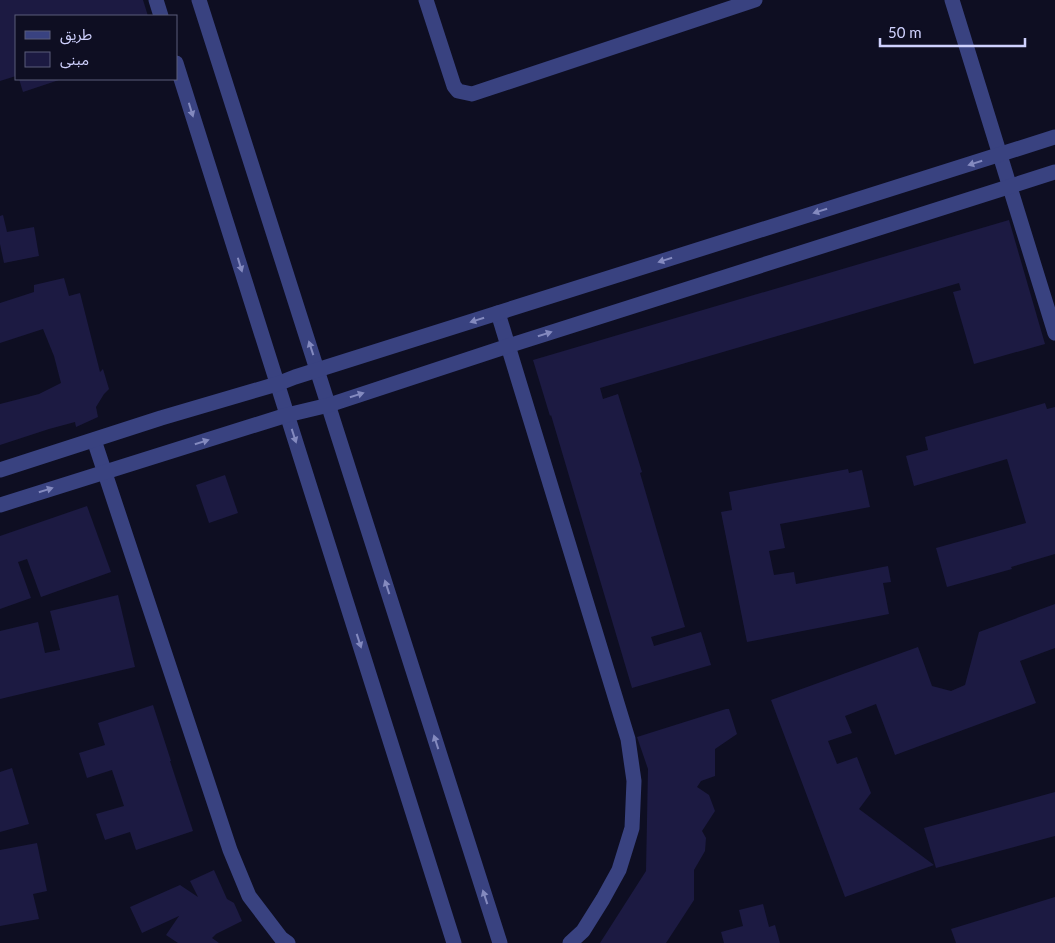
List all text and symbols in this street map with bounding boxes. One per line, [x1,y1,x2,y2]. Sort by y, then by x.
legend [15,15,178,80]
scale bar [880,15,1025,47]
text: 50 m [888,23,922,41]
text: طريق [60,25,92,45]
text: مبنى [60,50,89,69]
one-way arrow [188,102,195,117]
one-way arrow [968,159,983,167]
one-way arrow [812,208,827,216]
one-way arrow [236,257,244,272]
one-way arrow [658,257,673,265]
one-way arrow [469,316,484,324]
one-way arrow [538,330,553,338]
one-way arrow [307,341,314,356]
one-way arrow [350,391,365,399]
one-way arrow [291,429,298,444]
one-way arrow [194,437,209,445]
one-way arrow [39,486,54,494]
one-way arrow [382,579,390,594]
one-way arrow [355,634,363,649]
one-way arrow [431,734,439,749]
one-way arrow [481,889,488,904]

